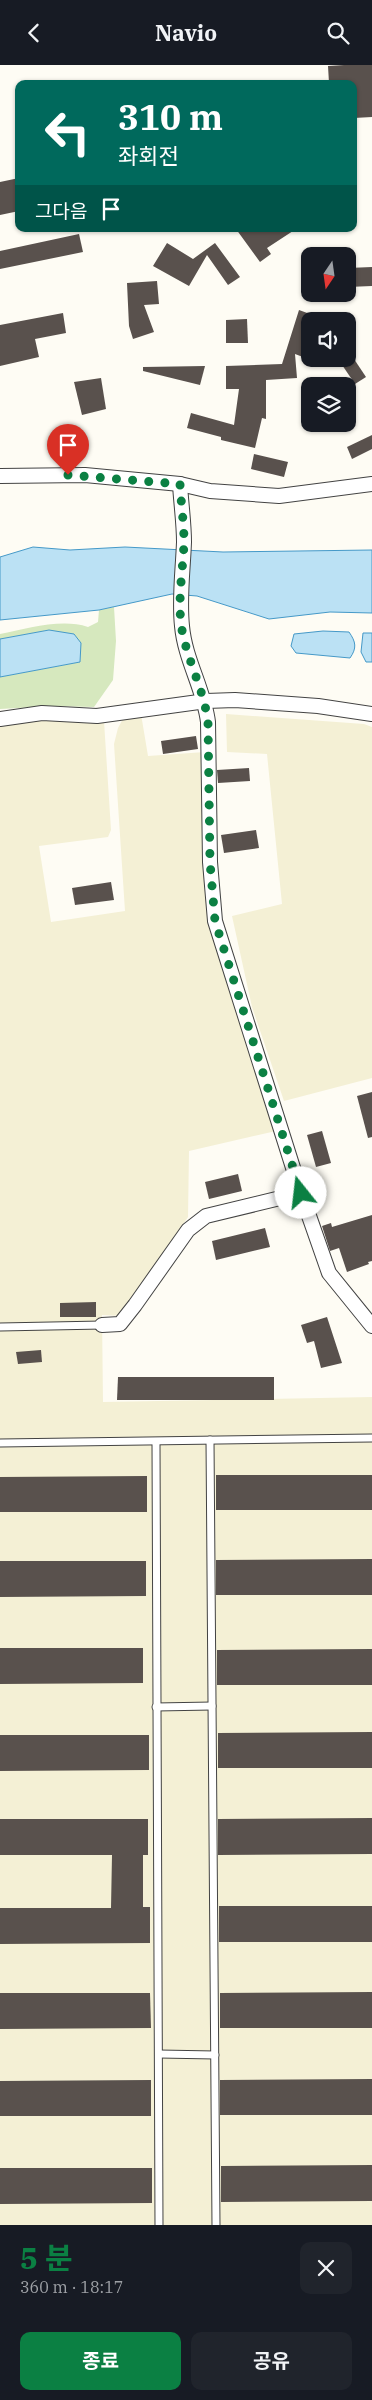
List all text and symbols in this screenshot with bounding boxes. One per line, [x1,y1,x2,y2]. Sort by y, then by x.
text: Navio [155,18,217,47]
icon: back [20,19,48,47]
icon: search [324,19,352,47]
text: 310 m [118,94,223,140]
icon: left [35,100,100,165]
text: 좌회전 [118,141,179,170]
icon: arrive [97,195,125,223]
text: 그다음 [35,199,87,223]
north arrow [301,247,356,303]
map controls [301,247,356,432]
button: sound [301,312,356,367]
button: layers [301,377,356,432]
pin [47,424,89,475]
icon: arrive [54,431,82,459]
position arrow [274,1166,326,1218]
text: 5 분 [20,2238,73,2277]
button: close [300,2242,352,2294]
text: 360 m · 18:17 [20,2277,123,2297]
button: 종료 [20,2332,181,2390]
button: 공유 [191,2332,352,2390]

